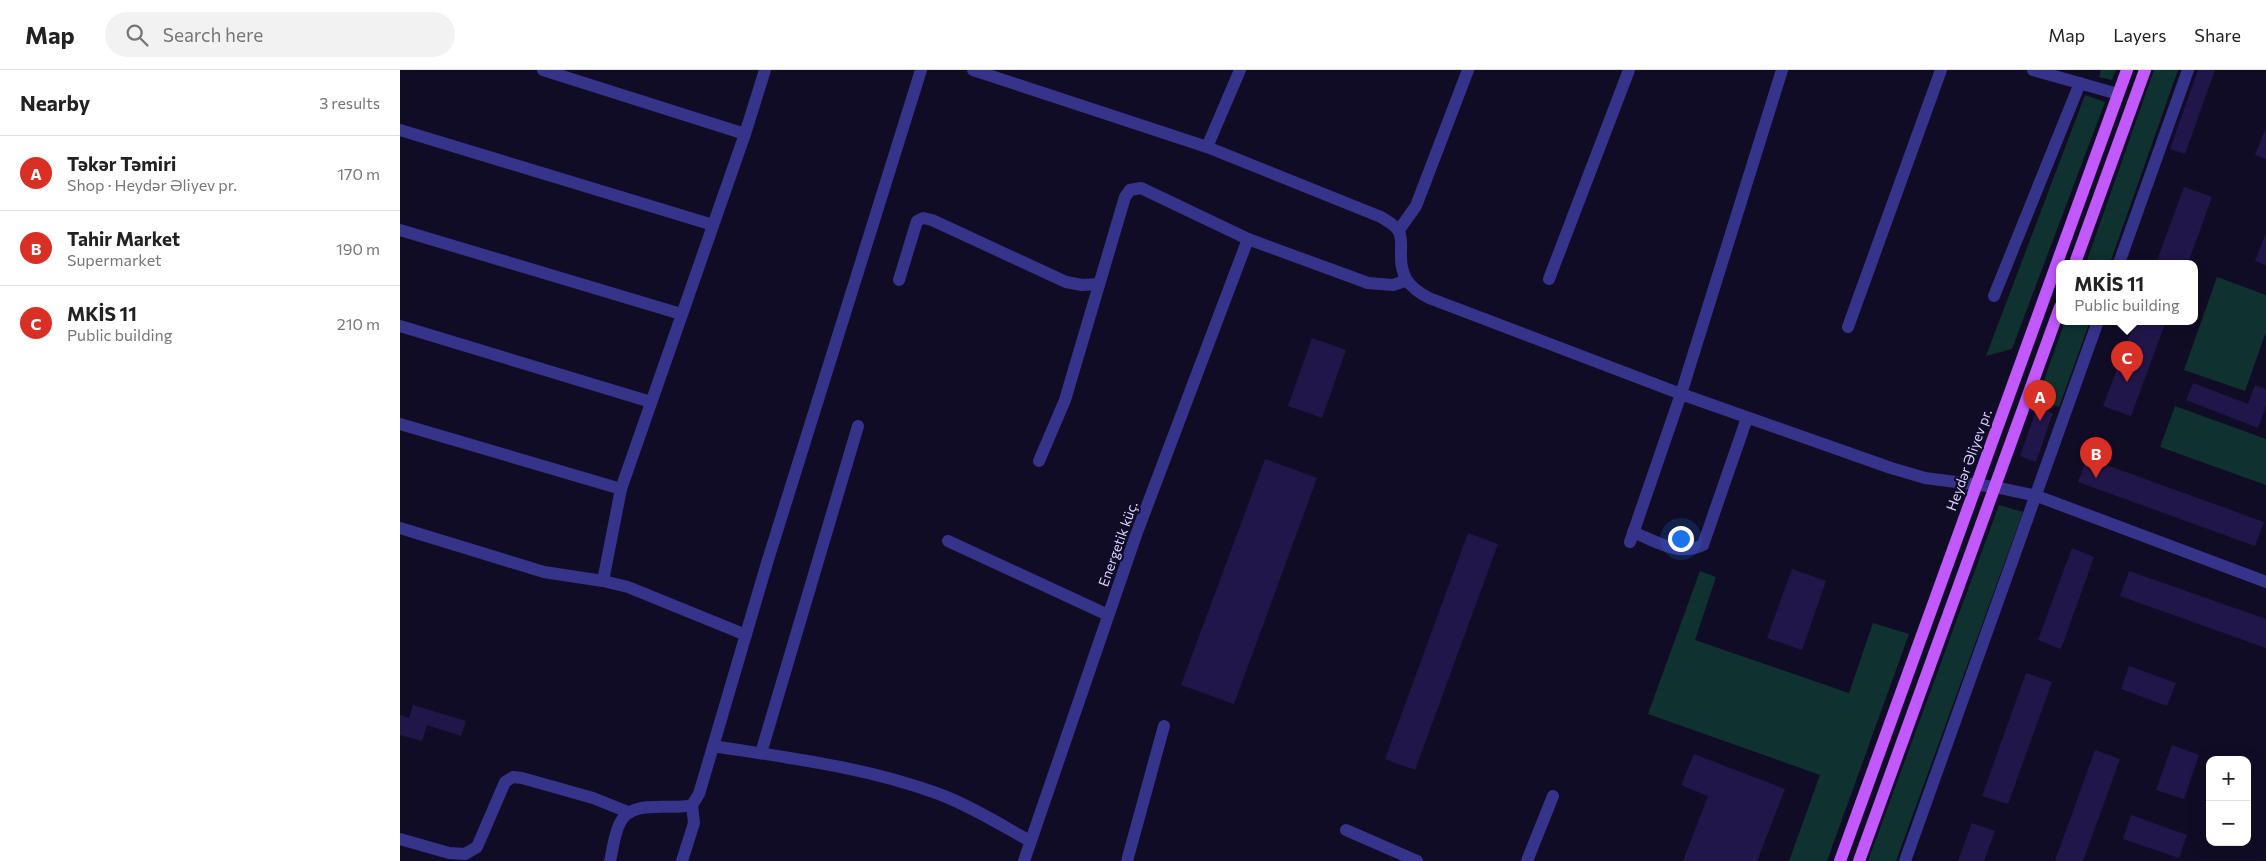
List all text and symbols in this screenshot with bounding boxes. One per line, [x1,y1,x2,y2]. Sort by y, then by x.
search box [105,12,455,57]
text: Map [25,20,75,49]
icon: search [123,21,151,49]
text: Search here [163,23,263,46]
text: Map [2048,24,2085,46]
text: Layers [2113,24,2166,46]
text: Share [2194,24,2241,46]
text: Nearby [20,90,90,115]
text: 3 results [319,93,380,112]
text: Təkər Təmiri [67,152,176,175]
text: A [30,164,42,183]
text: 170 m [337,164,380,183]
text: Shop · Heydər Əliyev pr. [67,175,237,194]
text: Tahir Market [67,227,180,250]
text: B [31,239,41,258]
text: 190 m [336,239,380,258]
text: Supermarket [67,250,162,269]
popup [2056,260,2198,325]
text: MKİS 11 [2074,272,2144,295]
text: Public building [2074,295,2180,314]
text: MKİS 11 [67,302,137,325]
text: C [31,314,41,333]
text: 210 m [337,314,380,333]
text: Public building [67,325,172,344]
pin: C [2111,341,2143,382]
pin: A [2024,380,2056,421]
street label: Heydər Əliyev pr. [1942,407,1995,513]
pin: B [2080,437,2112,478]
street label: Energetik küç. [1094,499,1141,589]
your location [1668,526,1694,552]
map controls [2206,756,2251,846]
button: + [2206,756,2251,801]
button: − [2206,801,2251,846]

